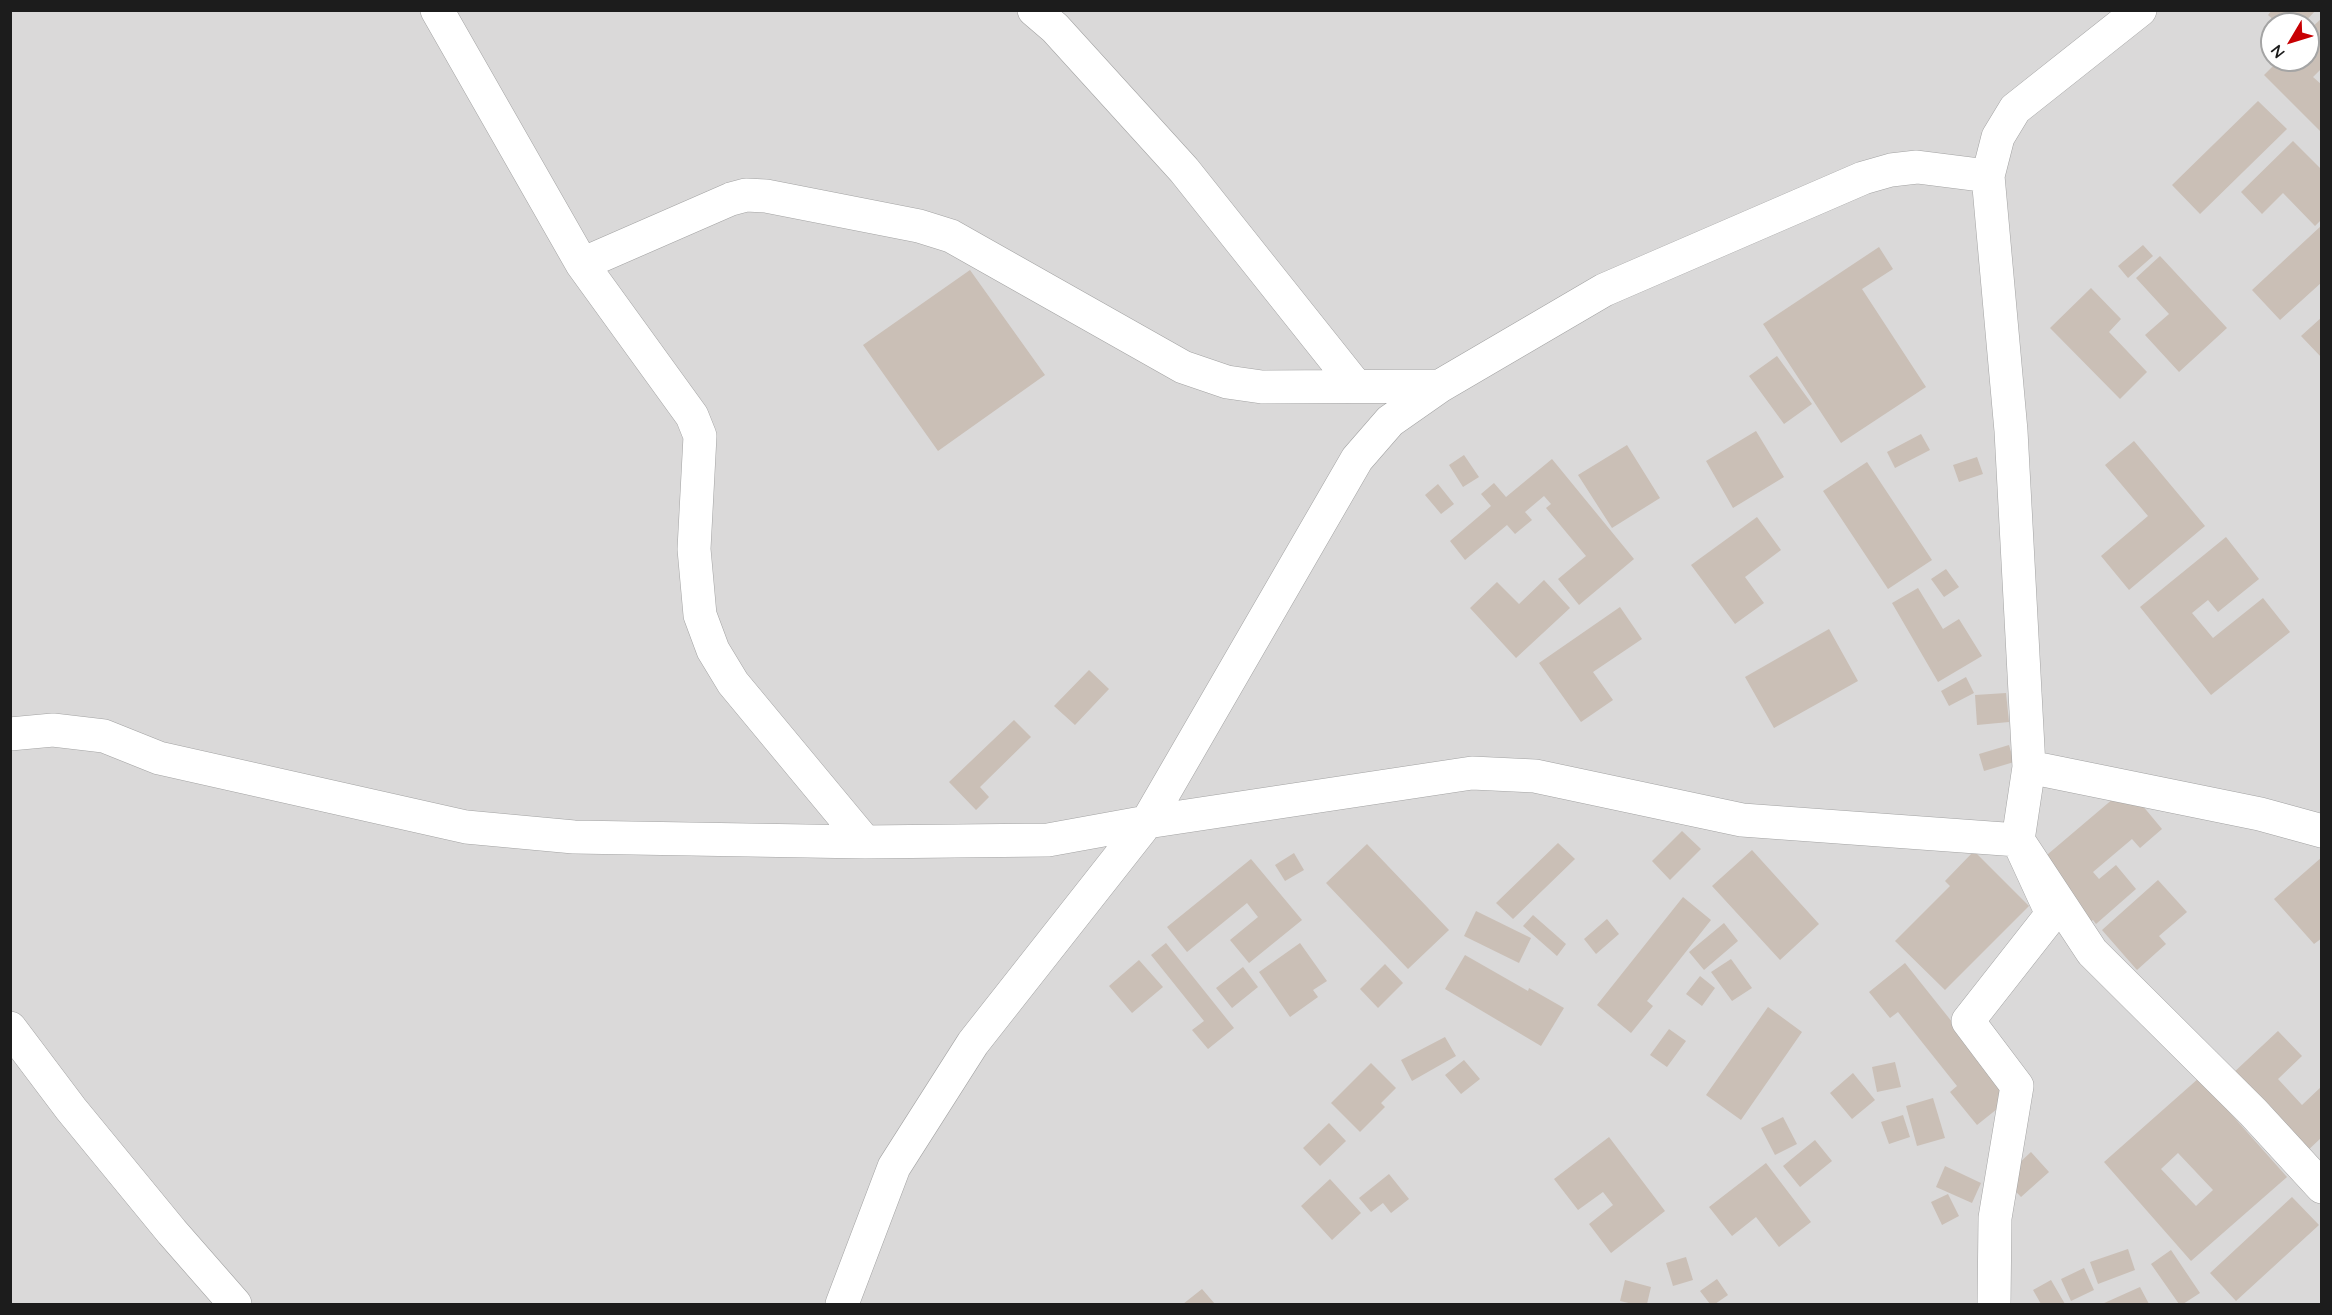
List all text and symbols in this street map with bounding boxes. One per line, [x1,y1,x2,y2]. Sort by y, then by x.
north arrow [2260,12,2320,72]
text: N [2266,41,2289,63]

